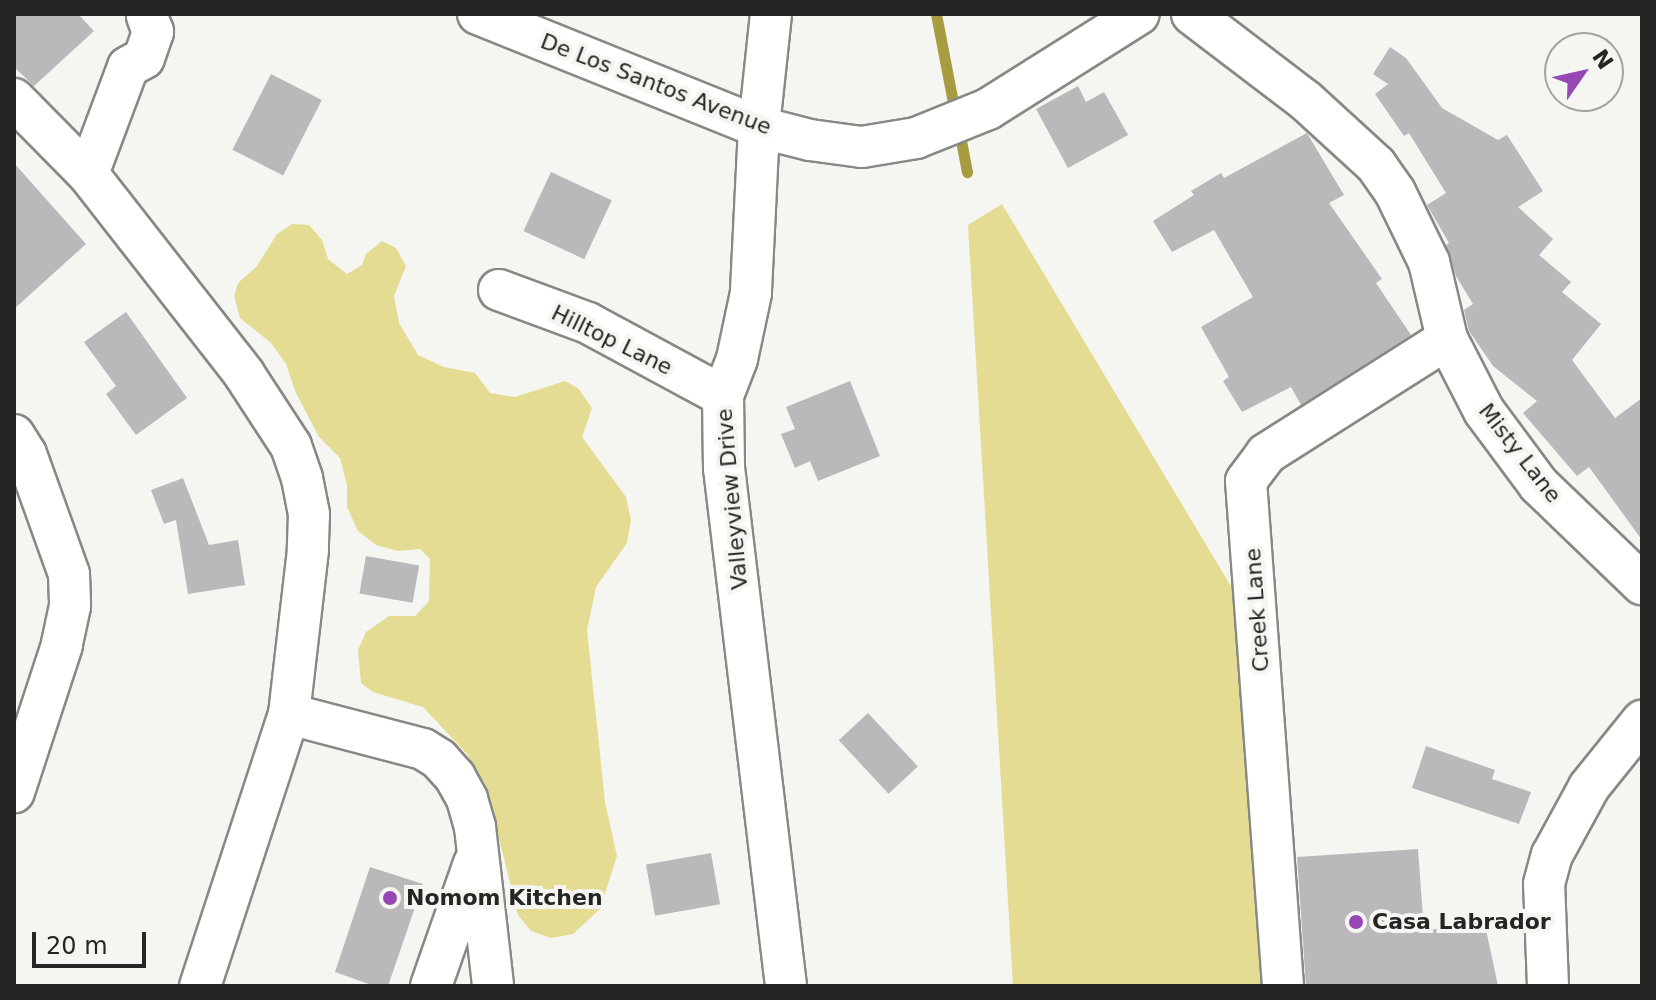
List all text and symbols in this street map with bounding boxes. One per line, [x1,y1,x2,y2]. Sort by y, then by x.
street label: De Los Santos Avenue [537,28,775,140]
north arrow [1544,32,1624,112]
text: N [1587,45,1618,74]
street label: Hilltop Lane [547,299,677,381]
street label: Misty Lane [1473,398,1567,508]
street label: Valleyview Drive [711,407,753,591]
street label: Creek Lane [1240,547,1274,673]
place label: Nomom Kitchen [406,885,603,911]
marker: Nomom Kitchen [381,889,399,907]
place label: Casa Labrador [1372,909,1551,935]
marker: Casa Labrador [1347,913,1365,931]
scale bar [36,916,150,966]
text: 20 m [46,932,108,960]

